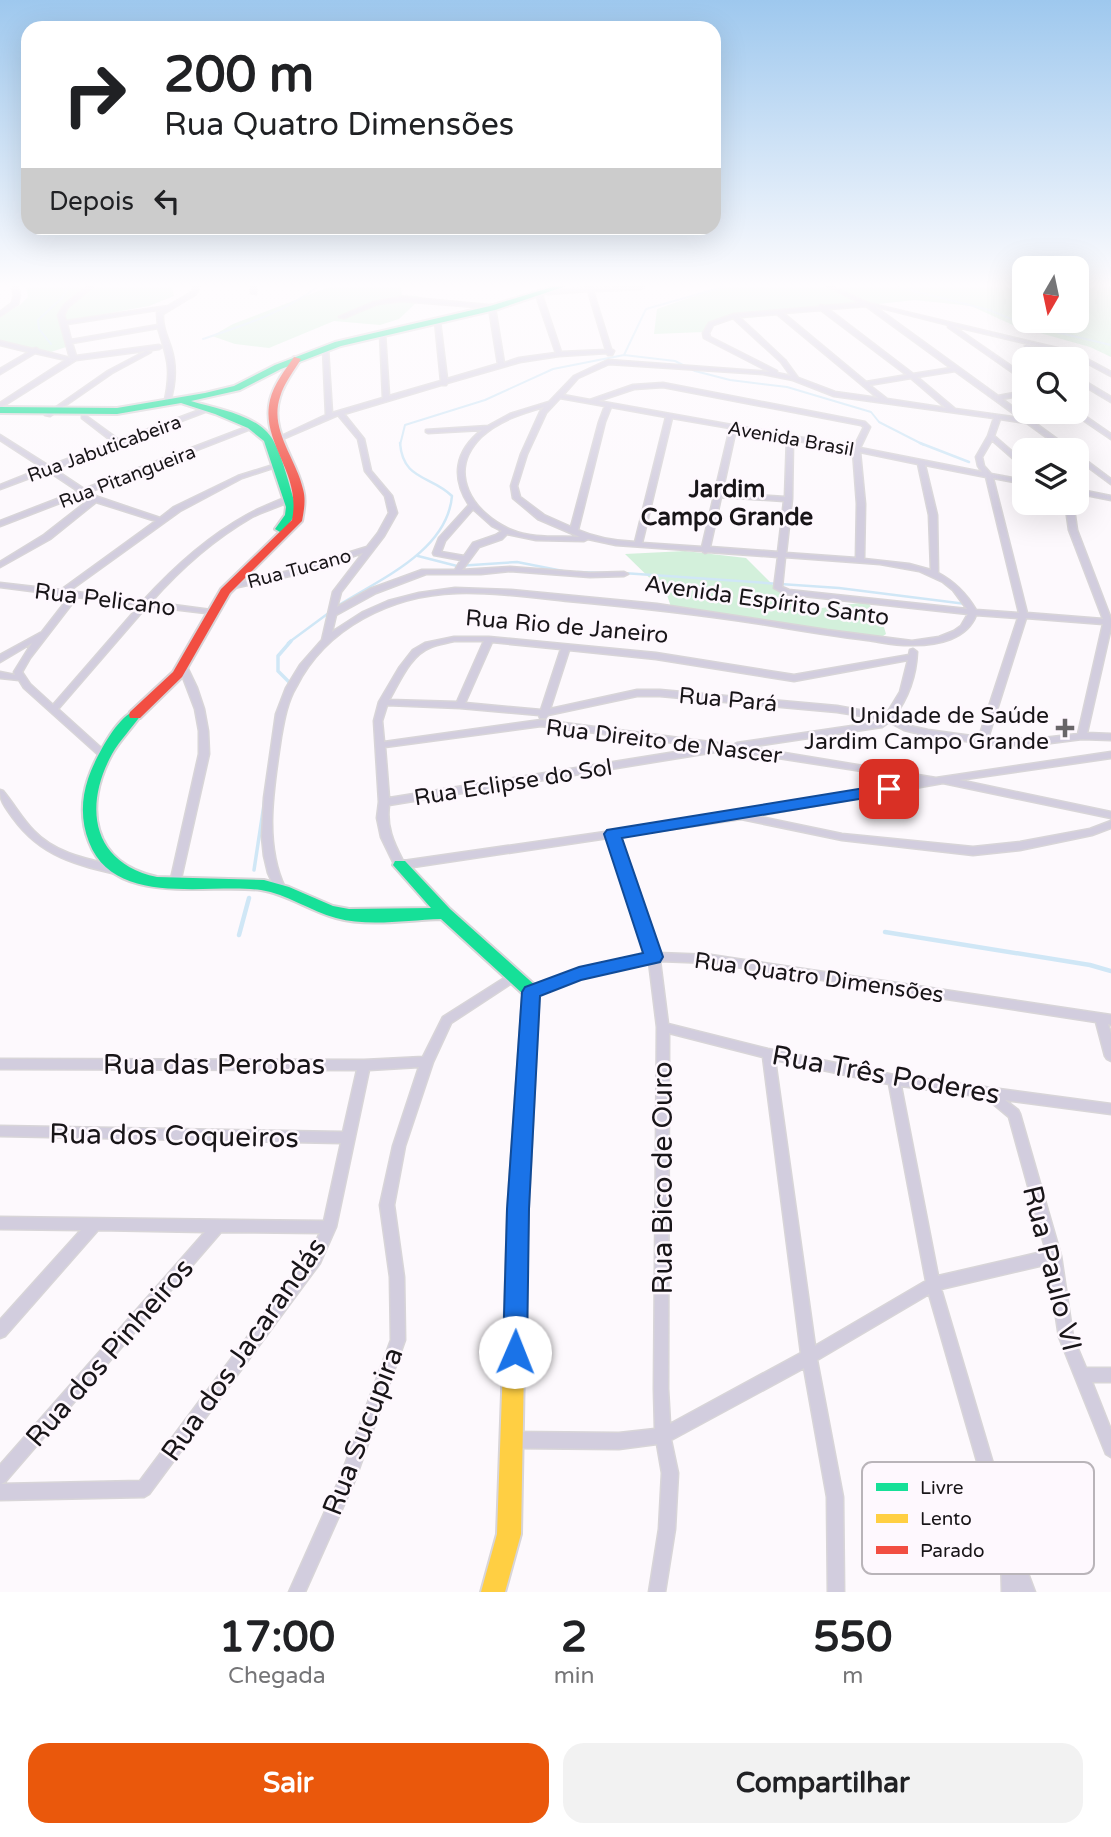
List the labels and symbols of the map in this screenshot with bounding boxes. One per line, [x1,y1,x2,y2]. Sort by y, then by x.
north arrow [1012,256,1088,332]
street label: Rua Jabuticabeira [24,411,184,487]
street label: Avenida Brasil [726,417,856,461]
street label: Rua Pitangueira [56,441,199,513]
district label: Jardim Campo Grande [641,475,814,532]
street label: Rua Tucano [245,545,354,593]
street label: Avenida Espírito Santo [643,570,891,632]
street label: Rua Pelicano [33,577,177,623]
street label: Rua Rio de Janeiro [464,604,670,650]
street label: Rua Pará [677,682,778,718]
place label: Unidade de Saúde Jardim Campo Grande [804,702,1049,756]
street label: Rua Direito de Nascer [544,714,784,770]
marker: Unidade de Saúde Jardim Campo Grande [1055,718,1075,738]
street label: Rua Eclipse do Sol [412,753,614,812]
pin [859,759,919,819]
street label: Rua Quatro Dimensões [692,947,945,1009]
street label: Rua Três Poderes [769,1038,1002,1112]
street label: Rua das Perobas [103,1048,325,1082]
street label: Rua Bico de Ouro [646,1062,680,1294]
street label: Rua dos Coqueiros [49,1117,299,1155]
street label: Rua Paulo VI [1015,1182,1089,1355]
street label: Rua dos Jacarandás [154,1231,334,1468]
street label: Rua dos Pinheiros [19,1251,201,1454]
position arrow [478,1315,552,1389]
street label: Rua Sucupira [315,1343,411,1520]
legend [862,1462,1094,1574]
text: Livre [920,1477,964,1499]
text: Lento [920,1508,972,1530]
text: Parado [920,1540,984,1562]

